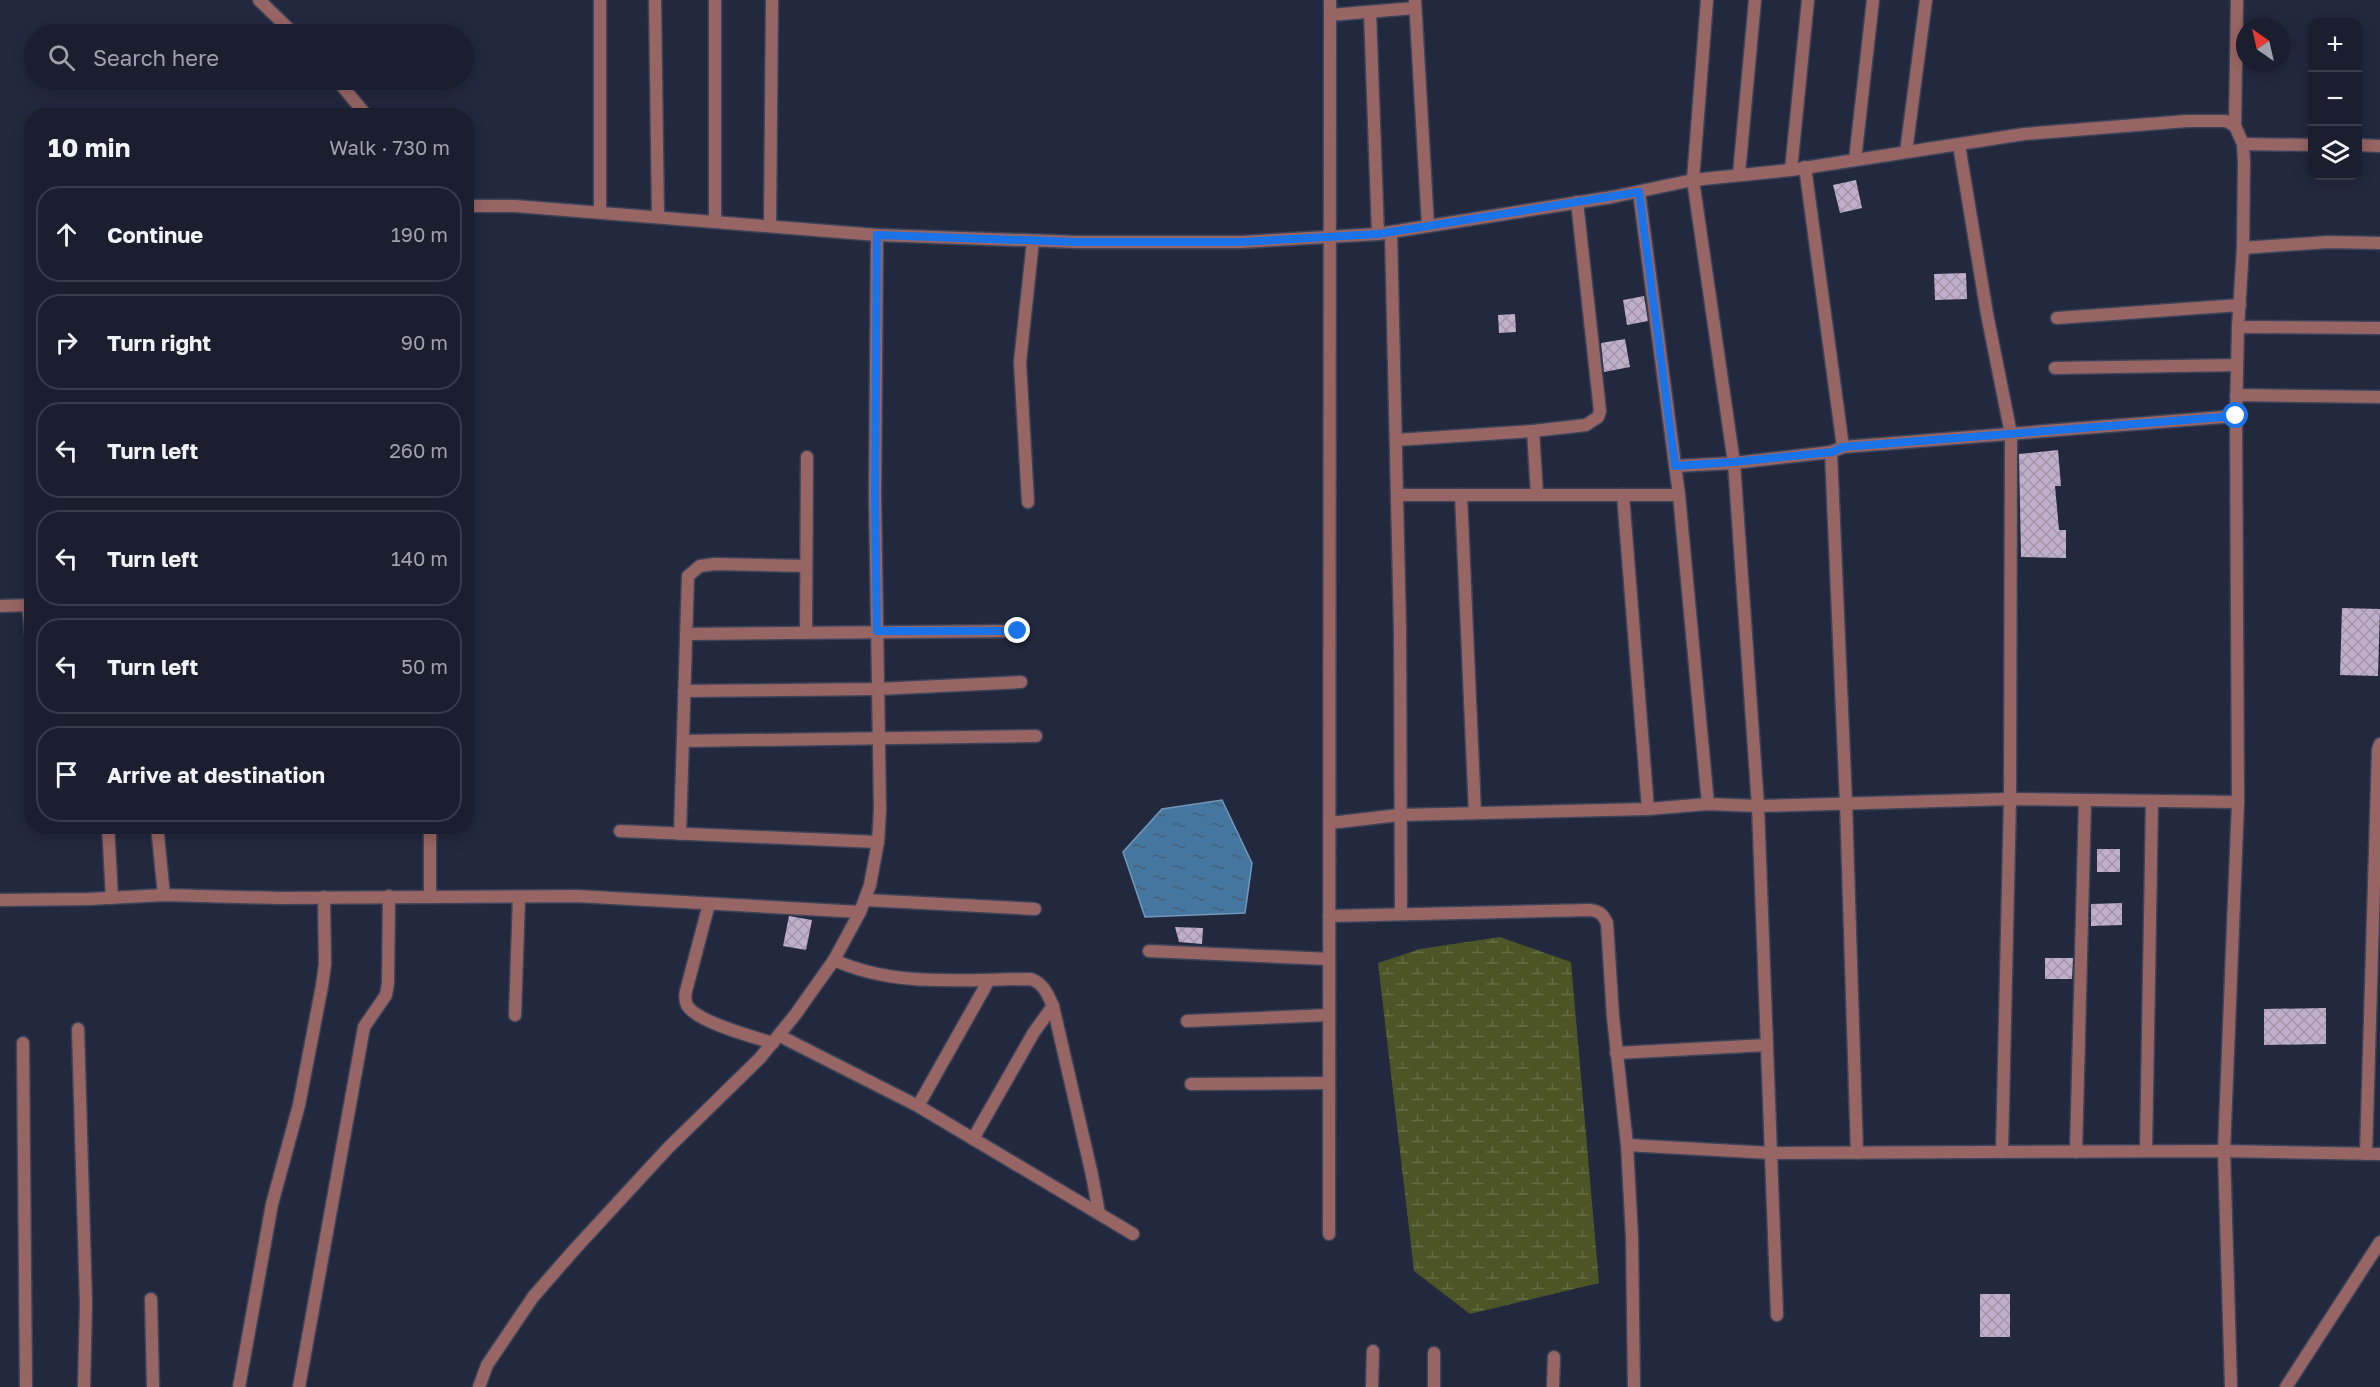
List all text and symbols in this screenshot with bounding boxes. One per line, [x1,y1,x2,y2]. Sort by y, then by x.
north arrow [2236,18,2290,72]
map controls [2308,18,2362,180]
button: + [2308,18,2362,72]
search box [24,24,474,90]
icon: search [45,41,78,74]
text: Search here [93,44,219,71]
button: − [2308,72,2362,126]
button: layers [2308,126,2362,180]
text: 10 min [48,132,130,163]
text: Walk · 730 m [329,135,450,159]
icon: ahead [50,218,83,251]
text: Continue [107,221,203,248]
text: 190 m [391,222,448,246]
icon: right [50,326,83,359]
text: Turn right [107,329,211,356]
text: 90 m [401,330,448,354]
route start [2222,402,2248,428]
icon: left [50,434,83,467]
text: Turn left [107,437,198,464]
text: 260 m [389,438,448,462]
icon: left [50,542,83,575]
text: Turn left [107,545,198,572]
text: 140 m [391,546,448,570]
route end [1004,617,1030,643]
icon: left [50,650,83,683]
text: Turn left [107,653,198,680]
text: 50 m [401,654,448,678]
icon: arrive [50,758,83,791]
text: Arrive at destination [107,761,325,788]

